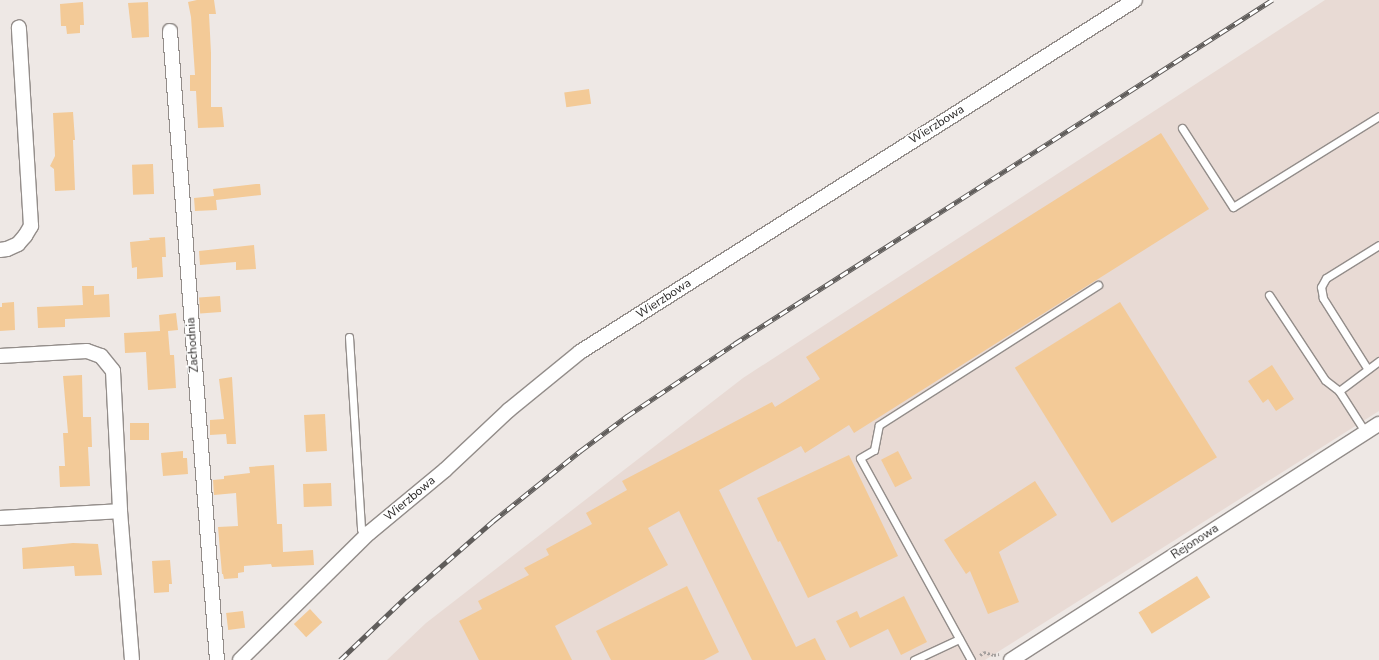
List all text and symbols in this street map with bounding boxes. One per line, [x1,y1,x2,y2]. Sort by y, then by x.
street label: Wierzbowa [907,102,967,148]
street label: Wierzbowa [634,276,694,322]
street label: Zachodnia [184,317,202,373]
street label: Wierzbowa [382,474,438,524]
street label: Rejonowa [1169,521,1221,563]

